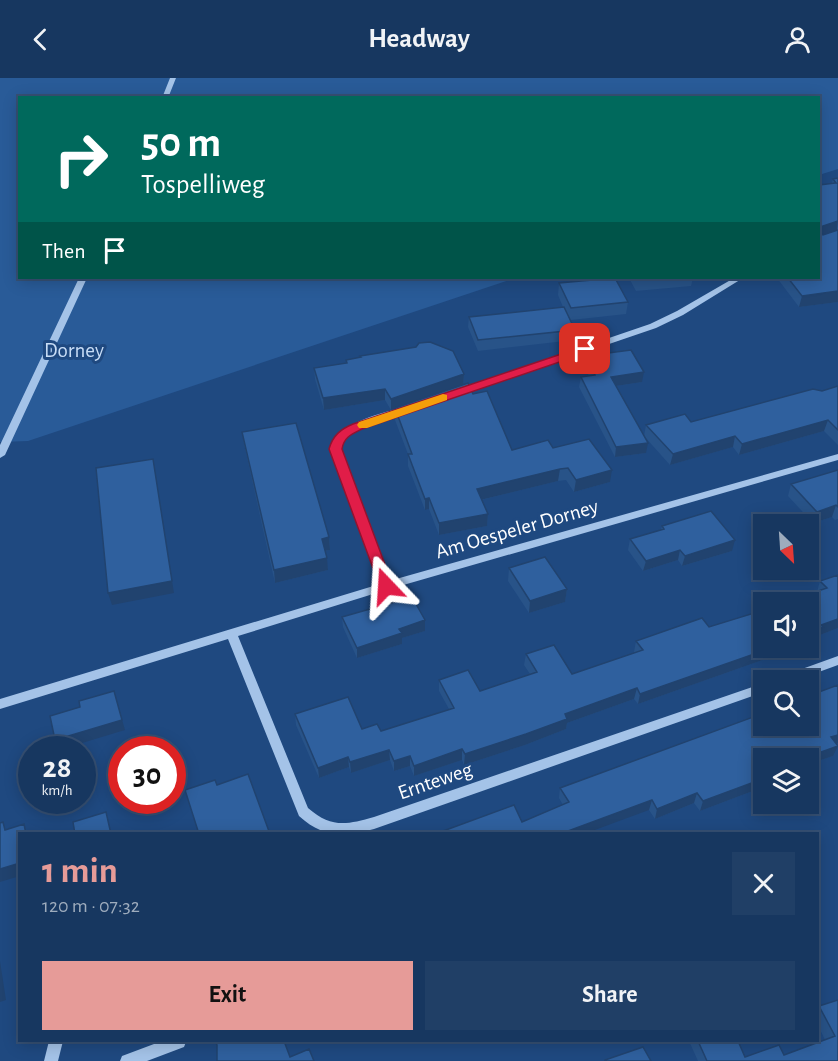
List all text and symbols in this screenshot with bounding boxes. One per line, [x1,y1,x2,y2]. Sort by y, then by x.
icon: back [24,23,57,56]
icon: person [781,23,814,56]
text: Headway [368,25,470,52]
icon: right [42,120,120,198]
text: 50 m [141,122,221,164]
text: Tospelliweg [141,171,265,198]
icon: arrive [98,234,131,267]
text: Then [42,240,86,262]
pin [559,323,610,374]
icon: arrive [568,332,601,365]
park label: Dorney [44,340,104,361]
street label: Am Oespeler Dorney [433,496,601,562]
north arrow [753,514,819,580]
map controls [753,514,819,814]
position arrow [354,554,418,618]
button: sound [753,592,819,658]
button: search [753,670,819,736]
speed limit sign: 30 [108,736,186,814]
button: layers [753,748,819,814]
text: 28 [43,753,71,783]
street label: Ernteweg [395,758,476,803]
text: km/h [42,783,72,798]
button: close [732,852,795,915]
text: 1 min [42,853,118,889]
text: 120 m · 07:32 [42,896,140,916]
button: Exit [42,961,413,1030]
button: Share [425,961,795,1030]

